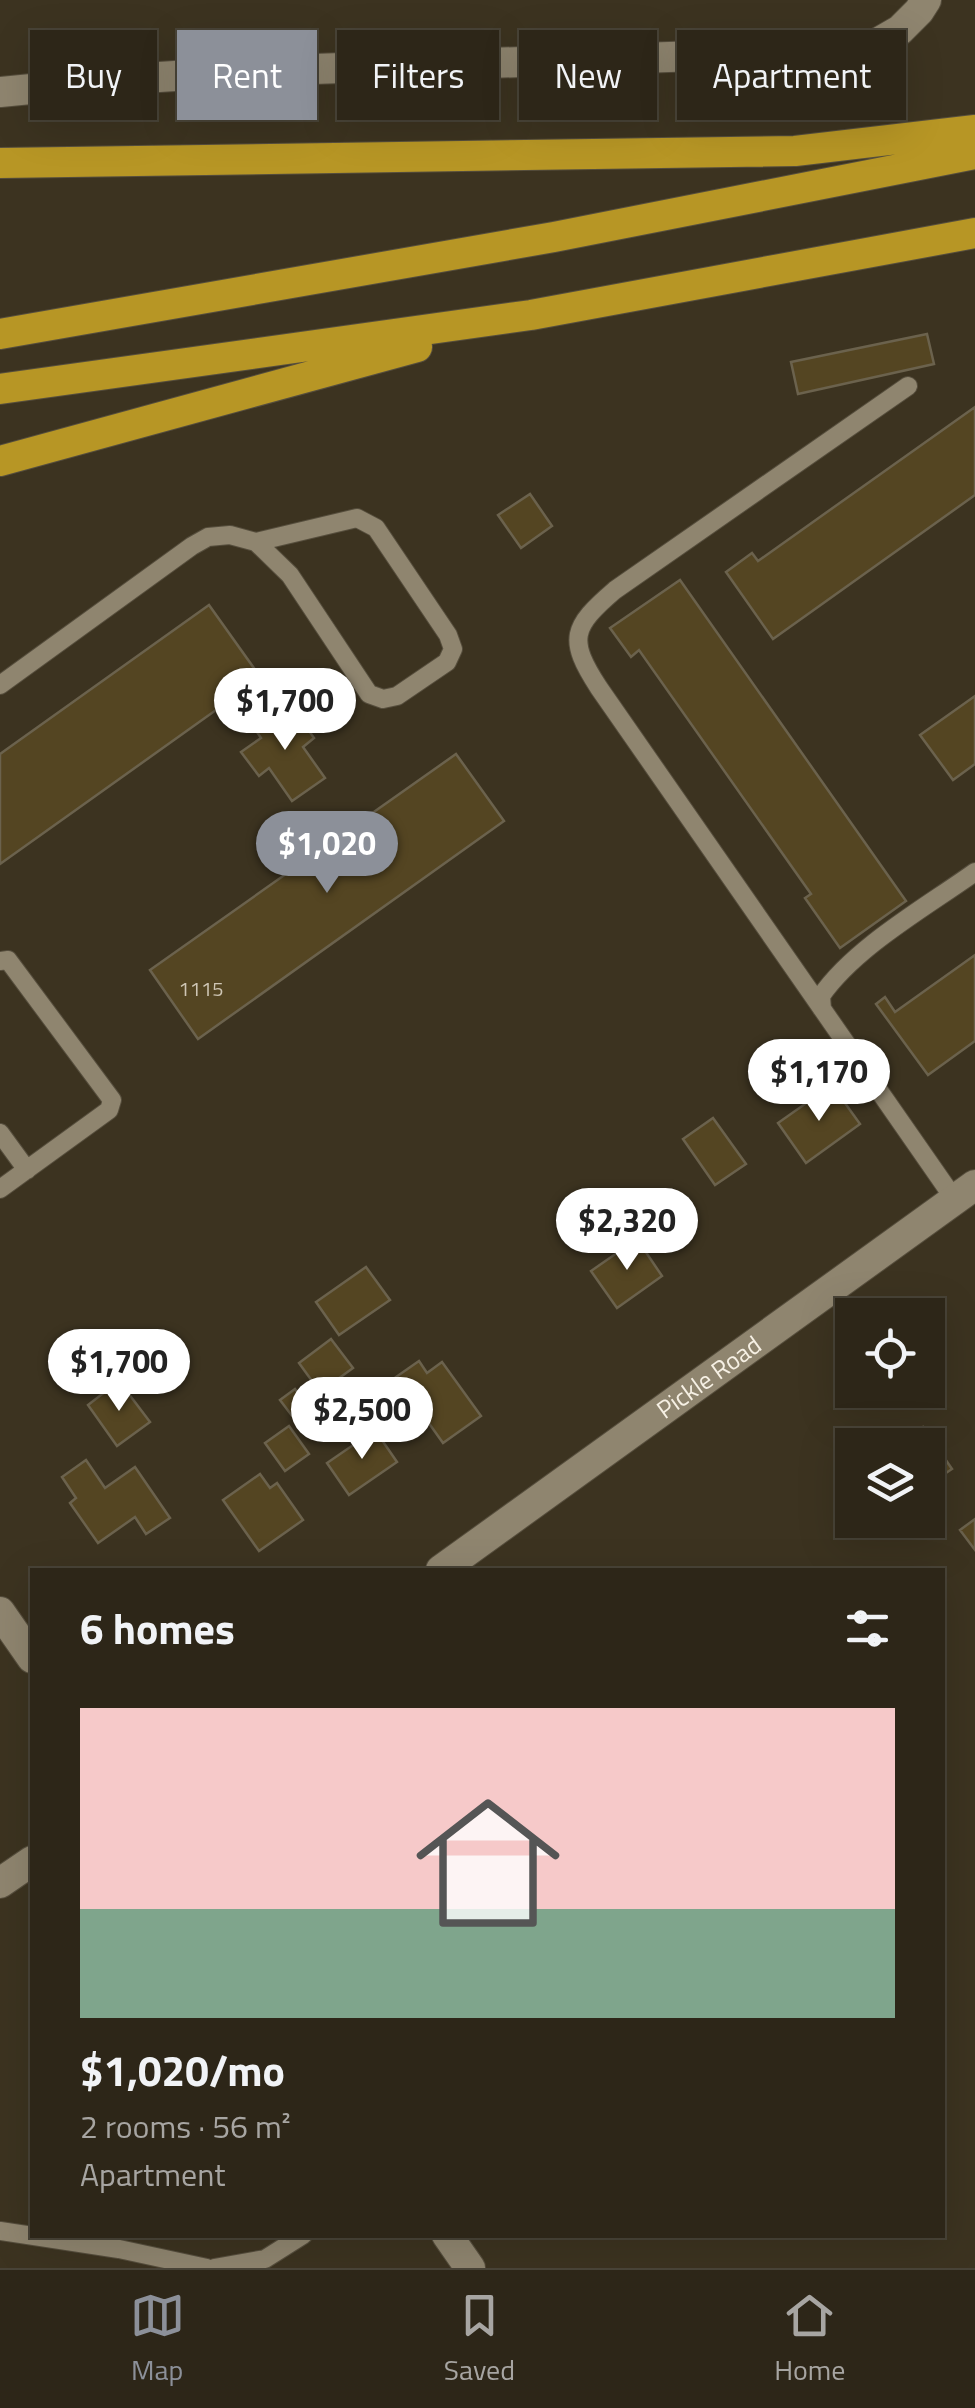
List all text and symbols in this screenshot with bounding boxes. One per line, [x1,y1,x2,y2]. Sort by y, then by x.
chip: Buy [30,30,157,120]
chip: Rent [177,30,317,120]
chip: Filters [337,30,499,120]
chip: New [519,30,657,120]
chip: Apartment [677,30,906,120]
pin: $1,700 [204,668,366,753]
text: $1,700 [236,676,334,724]
pin: $1,020 [246,811,408,896]
text: $1,020 [278,819,376,867]
house number: 1115 [179,973,223,1004]
pin: $1,170 [738,1039,900,1124]
text: $1,170 [770,1047,868,1095]
pin: $2,320 [546,1188,708,1273]
text: $2,320 [578,1196,676,1244]
map controls [835,1298,945,1538]
button: locate [835,1298,945,1408]
street label: Pickle Road [648,1326,769,1428]
pin: $1,700 [38,1329,200,1414]
text: $1,700 [70,1337,168,1385]
pin: $2,500 [281,1377,443,1462]
text: $2,500 [313,1385,411,1433]
button: layers [835,1428,945,1538]
text: 6 homes [80,1596,235,1660]
icon: filters [840,1601,895,1656]
icon: home [398,1773,578,1953]
text: $1,020/mo [80,2038,285,2102]
text: 2 rooms · 56 m² [80,2102,291,2150]
text: Apartment [80,2150,226,2198]
tab: Map [130,2288,185,2391]
tab: Saved [444,2288,515,2391]
tab: Home [774,2288,845,2391]

